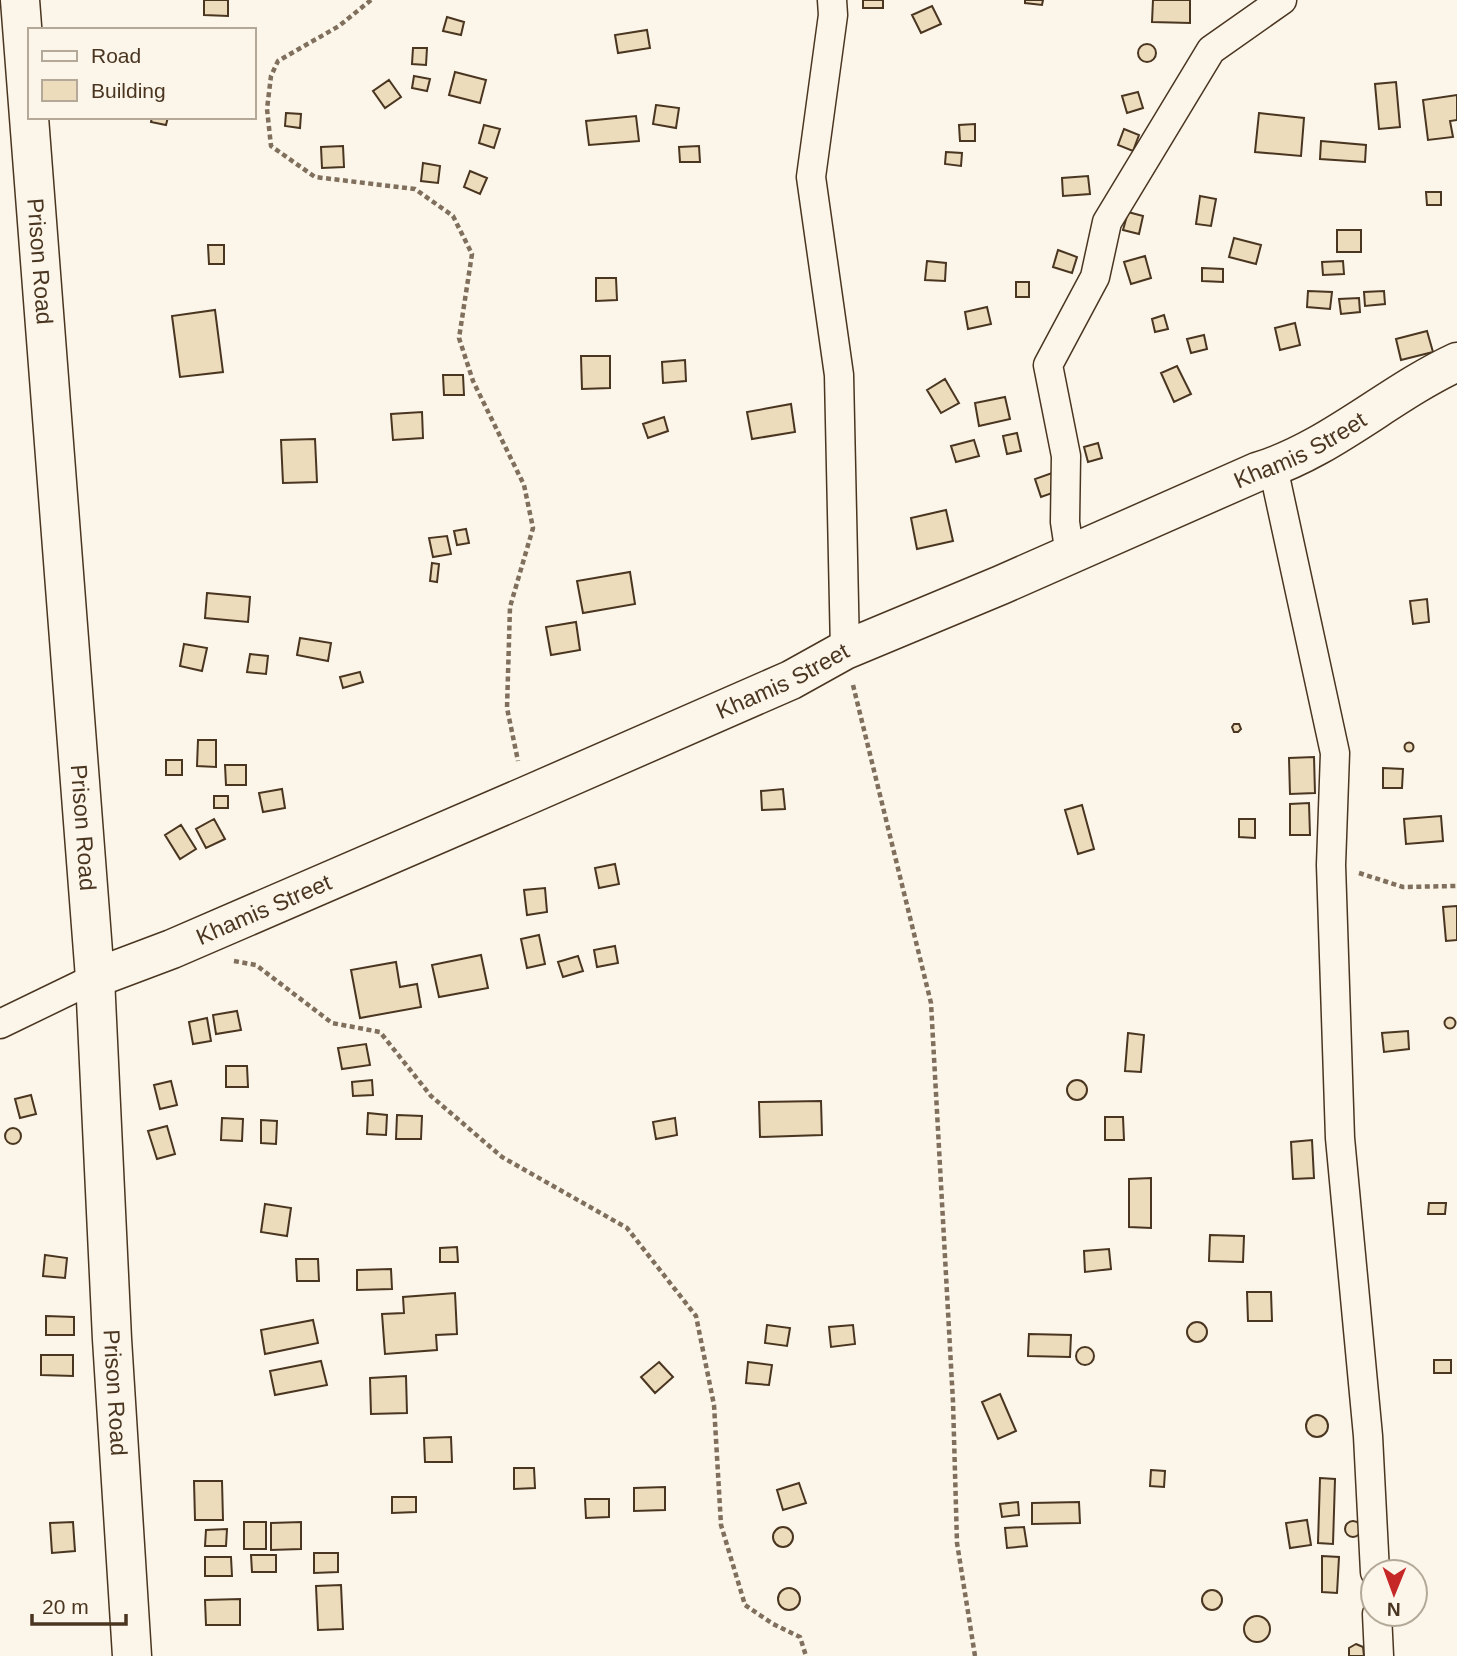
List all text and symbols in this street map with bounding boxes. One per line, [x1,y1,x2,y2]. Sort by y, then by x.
legend [28,28,256,119]
text: Road [91,44,141,67]
text: Building [91,79,166,102]
street label: Prison Road [22,197,58,325]
street label: Khamis Street [1230,406,1371,494]
street label: Khamis Street [712,637,854,724]
street label: Prison Road [66,763,101,892]
street label: Khamis Street [192,869,336,950]
street label: Prison Road [99,1329,132,1457]
north arrow [1359,1558,1429,1628]
scale bar [32,1582,126,1626]
text: 20 m [42,1595,89,1618]
text: N [1387,1599,1401,1620]

